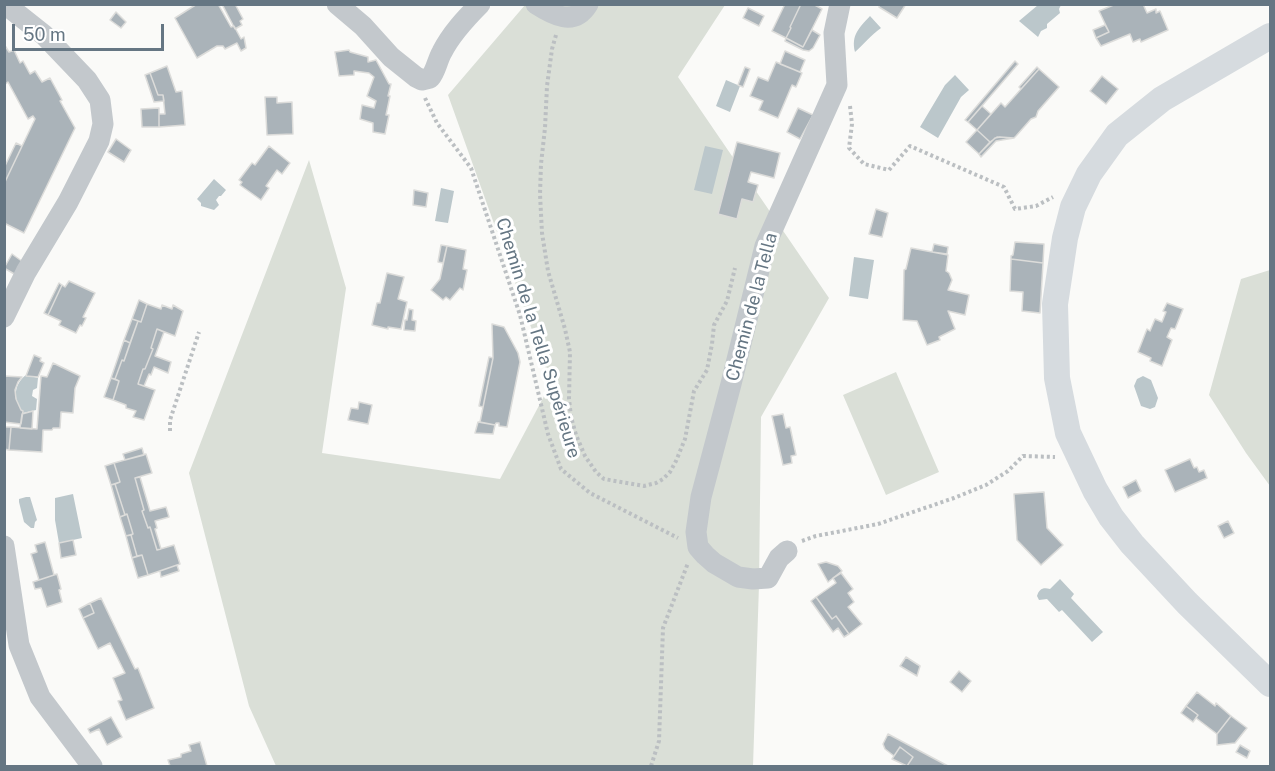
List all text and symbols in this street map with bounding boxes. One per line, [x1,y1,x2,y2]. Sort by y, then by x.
scale bar [15,12,166,50]
text: 50 m [23,24,66,45]
street label: Chemin de la Tella Supérieure [491,215,585,461]
street label: Chemin de la Tella [722,230,782,384]

